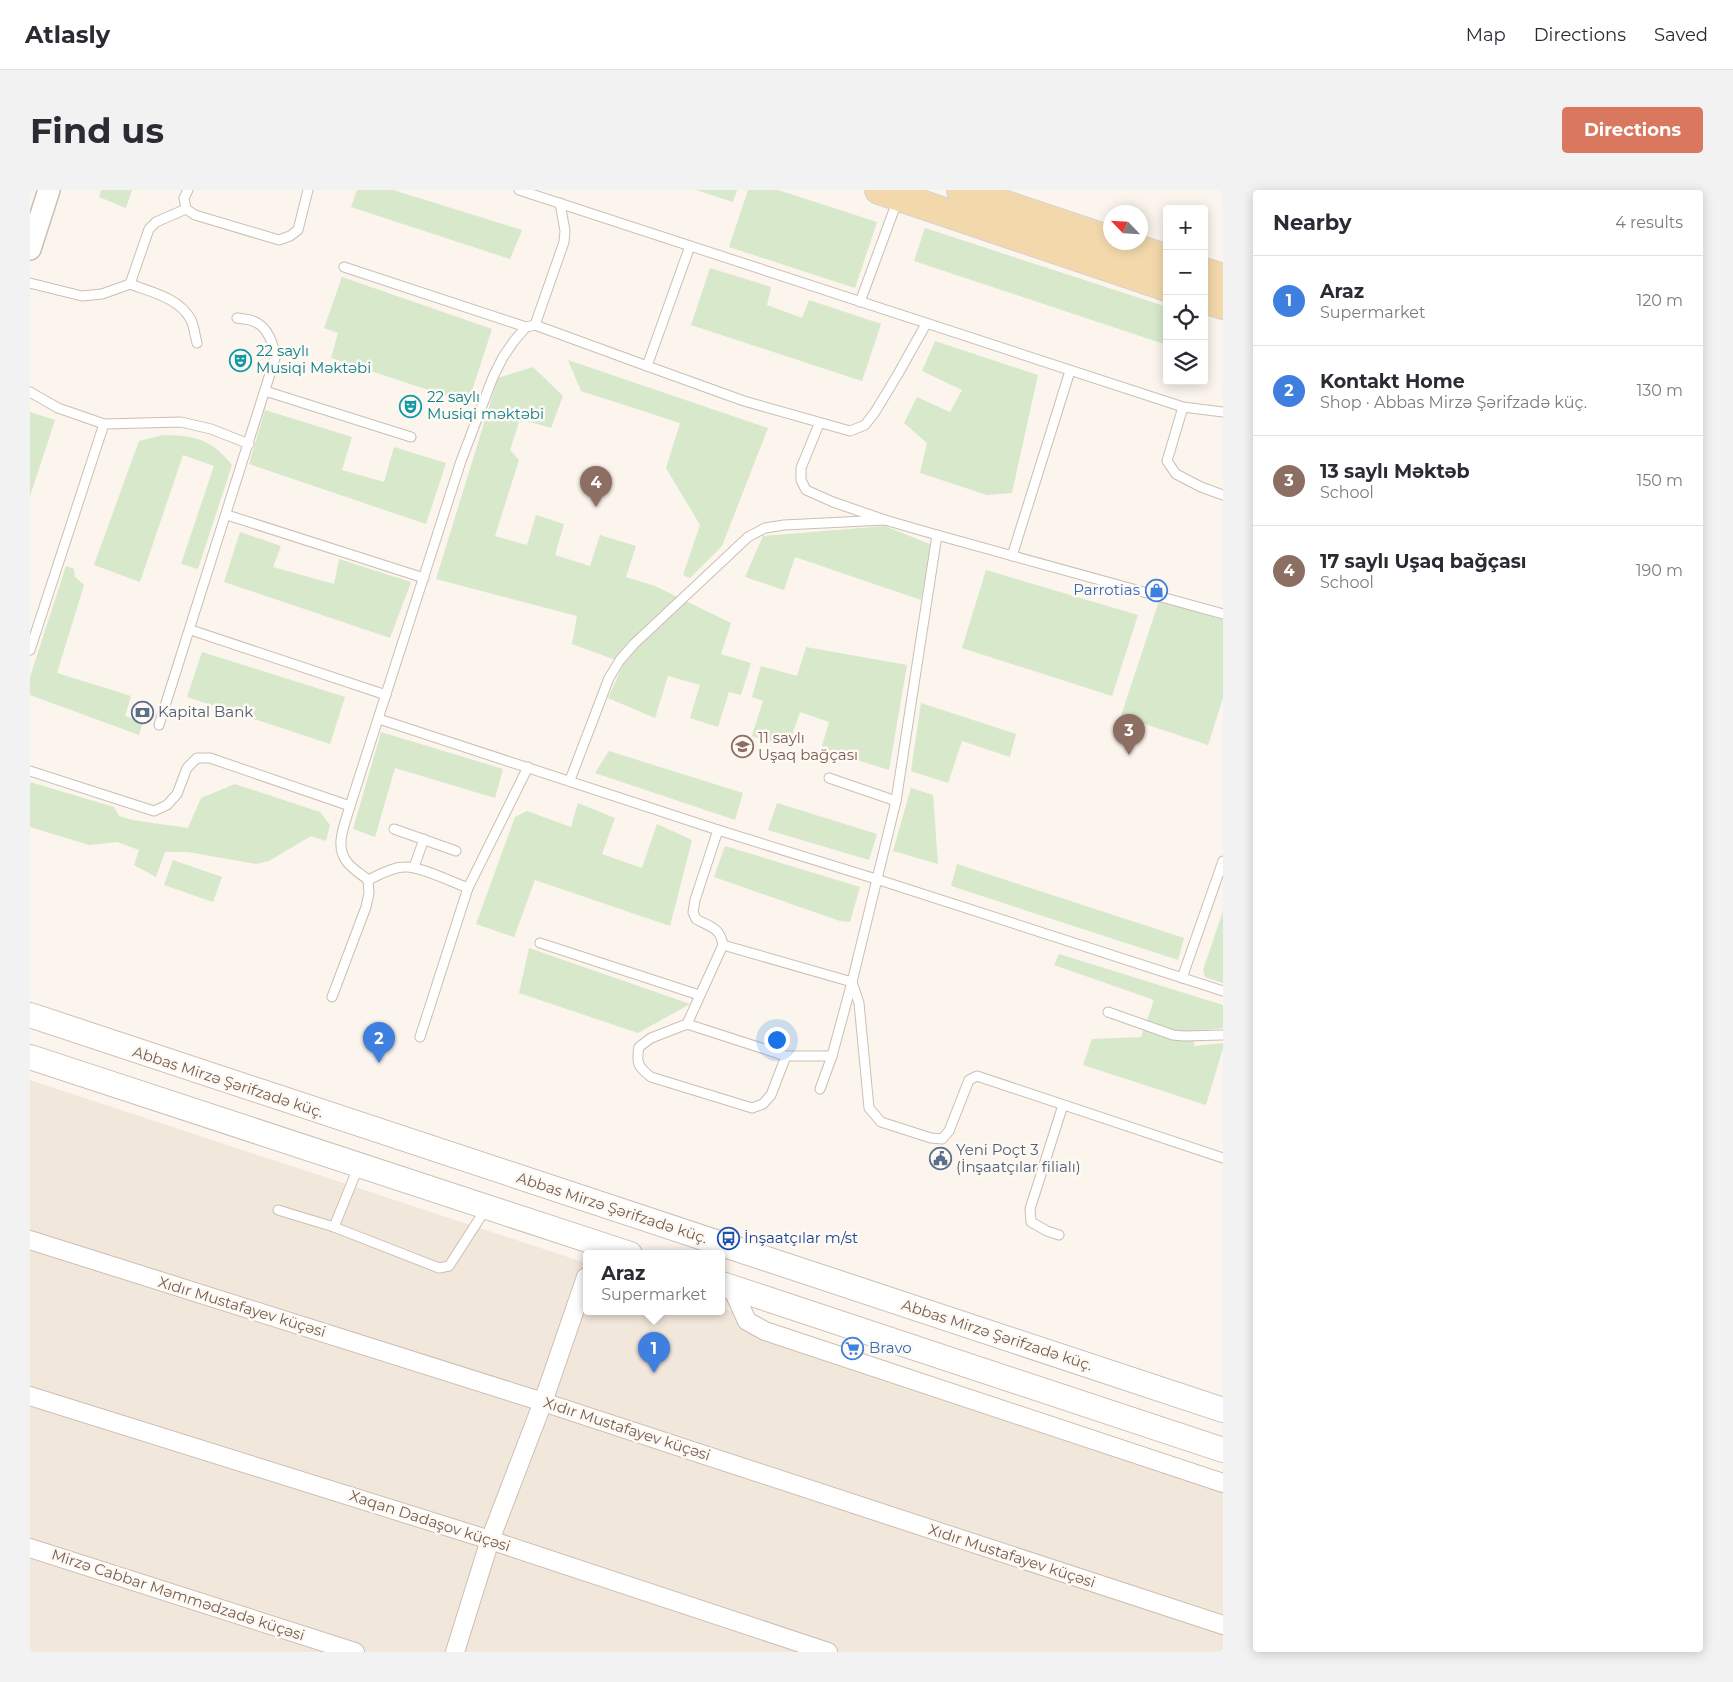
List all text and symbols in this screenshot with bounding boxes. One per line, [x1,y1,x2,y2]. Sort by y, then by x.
text: Atlasly [25,20,110,49]
text: Map [1466,24,1506,46]
text: Directions [1534,24,1626,46]
text: Saved [1654,24,1708,46]
button: Directions [1562,107,1703,153]
text: Find us [30,109,164,152]
north arrow [1103,205,1148,250]
map controls [1163,205,1208,385]
button: + [1163,205,1208,250]
text: Nearby [1273,210,1352,235]
text: 4 results [1615,213,1683,232]
button: − [1163,250,1208,295]
text: Araz [1320,280,1364,303]
text: 1 [1286,291,1292,310]
text: 120 m [1636,291,1683,310]
button: locate [1163,295,1208,340]
text: Supermarket [1320,303,1426,322]
button: layers [1163,340,1208,385]
place label: 22 saylı Musiqi Məktəbi [256,341,371,377]
theatre icon: 22 saylı Musiqi Məktəbi [228,348,252,372]
text: Kontakt Home [1320,370,1465,393]
text: 2 [1284,381,1294,400]
text: 130 m [1636,381,1683,400]
place label: 22 saylı Musiqi məktəbi [427,387,544,423]
text: Shop · Abbas Mirzə Şərifzadə küç. [1320,393,1587,412]
theatre icon: 22 saylı Musiqi məktəbi [399,394,423,418]
text: 13 saylı Məktəb [1320,460,1470,483]
pin: 4 [580,466,612,507]
text: 3 [1284,471,1294,490]
text: 150 m [1636,471,1683,490]
text: School [1320,483,1374,502]
text: 17 saylı Uşaq bağçası [1320,550,1527,573]
text: 4 [1283,561,1295,580]
text: 190 m [1636,561,1683,580]
text: School [1320,573,1374,592]
shop icon: Parrotias [1144,578,1168,602]
place label: Parrotias [1073,580,1140,599]
bank icon: Kapital Bank [130,700,154,724]
place label: Kapital Bank [158,702,253,721]
pin: 3 [1113,714,1145,755]
place label: 11 saylı Uşaq bağçası [758,728,858,764]
school or university icon: 11 saylı Uşaq bağçası [730,735,754,759]
pin: 2 [363,1022,395,1063]
your location [764,1027,790,1053]
street label: Abbas Mirzə Şərifzadə küç. [130,1042,326,1121]
place label: Yeni Poçt 3 (İnşaatçılar filialı) [956,1140,1081,1176]
public building icon: Yeni Poçt 3 (İnşaatçılar filialı) [928,1147,952,1171]
street label: Abbas Mirzə Şərifzadə küç. [514,1168,710,1247]
bus stop icon: İnşaatçılar m/st [716,1226,740,1250]
place label: İnşaatçılar m/st [744,1228,858,1247]
popup [583,1250,725,1315]
text: Araz [601,1262,645,1285]
street label: Xıdır Mustafayev küçəsi [156,1272,328,1341]
text: Supermarket [601,1285,707,1304]
street label: Abbas Mirzə Şərifzadə küç. [899,1295,1095,1374]
pin: 1 [638,1332,670,1373]
supermarket icon: Bravo [841,1336,865,1360]
place label: Bravo [869,1338,912,1357]
street label: Xıdır Mustafayev küçəsi [541,1393,713,1464]
street label: Xaqan Dadaşov küçəsi [347,1486,513,1556]
street label: Xıdır Mustafayev küçəsi [926,1520,1098,1591]
street label: Mirzə Cabbar Məmmədzadə küçəsi [49,1545,307,1645]

